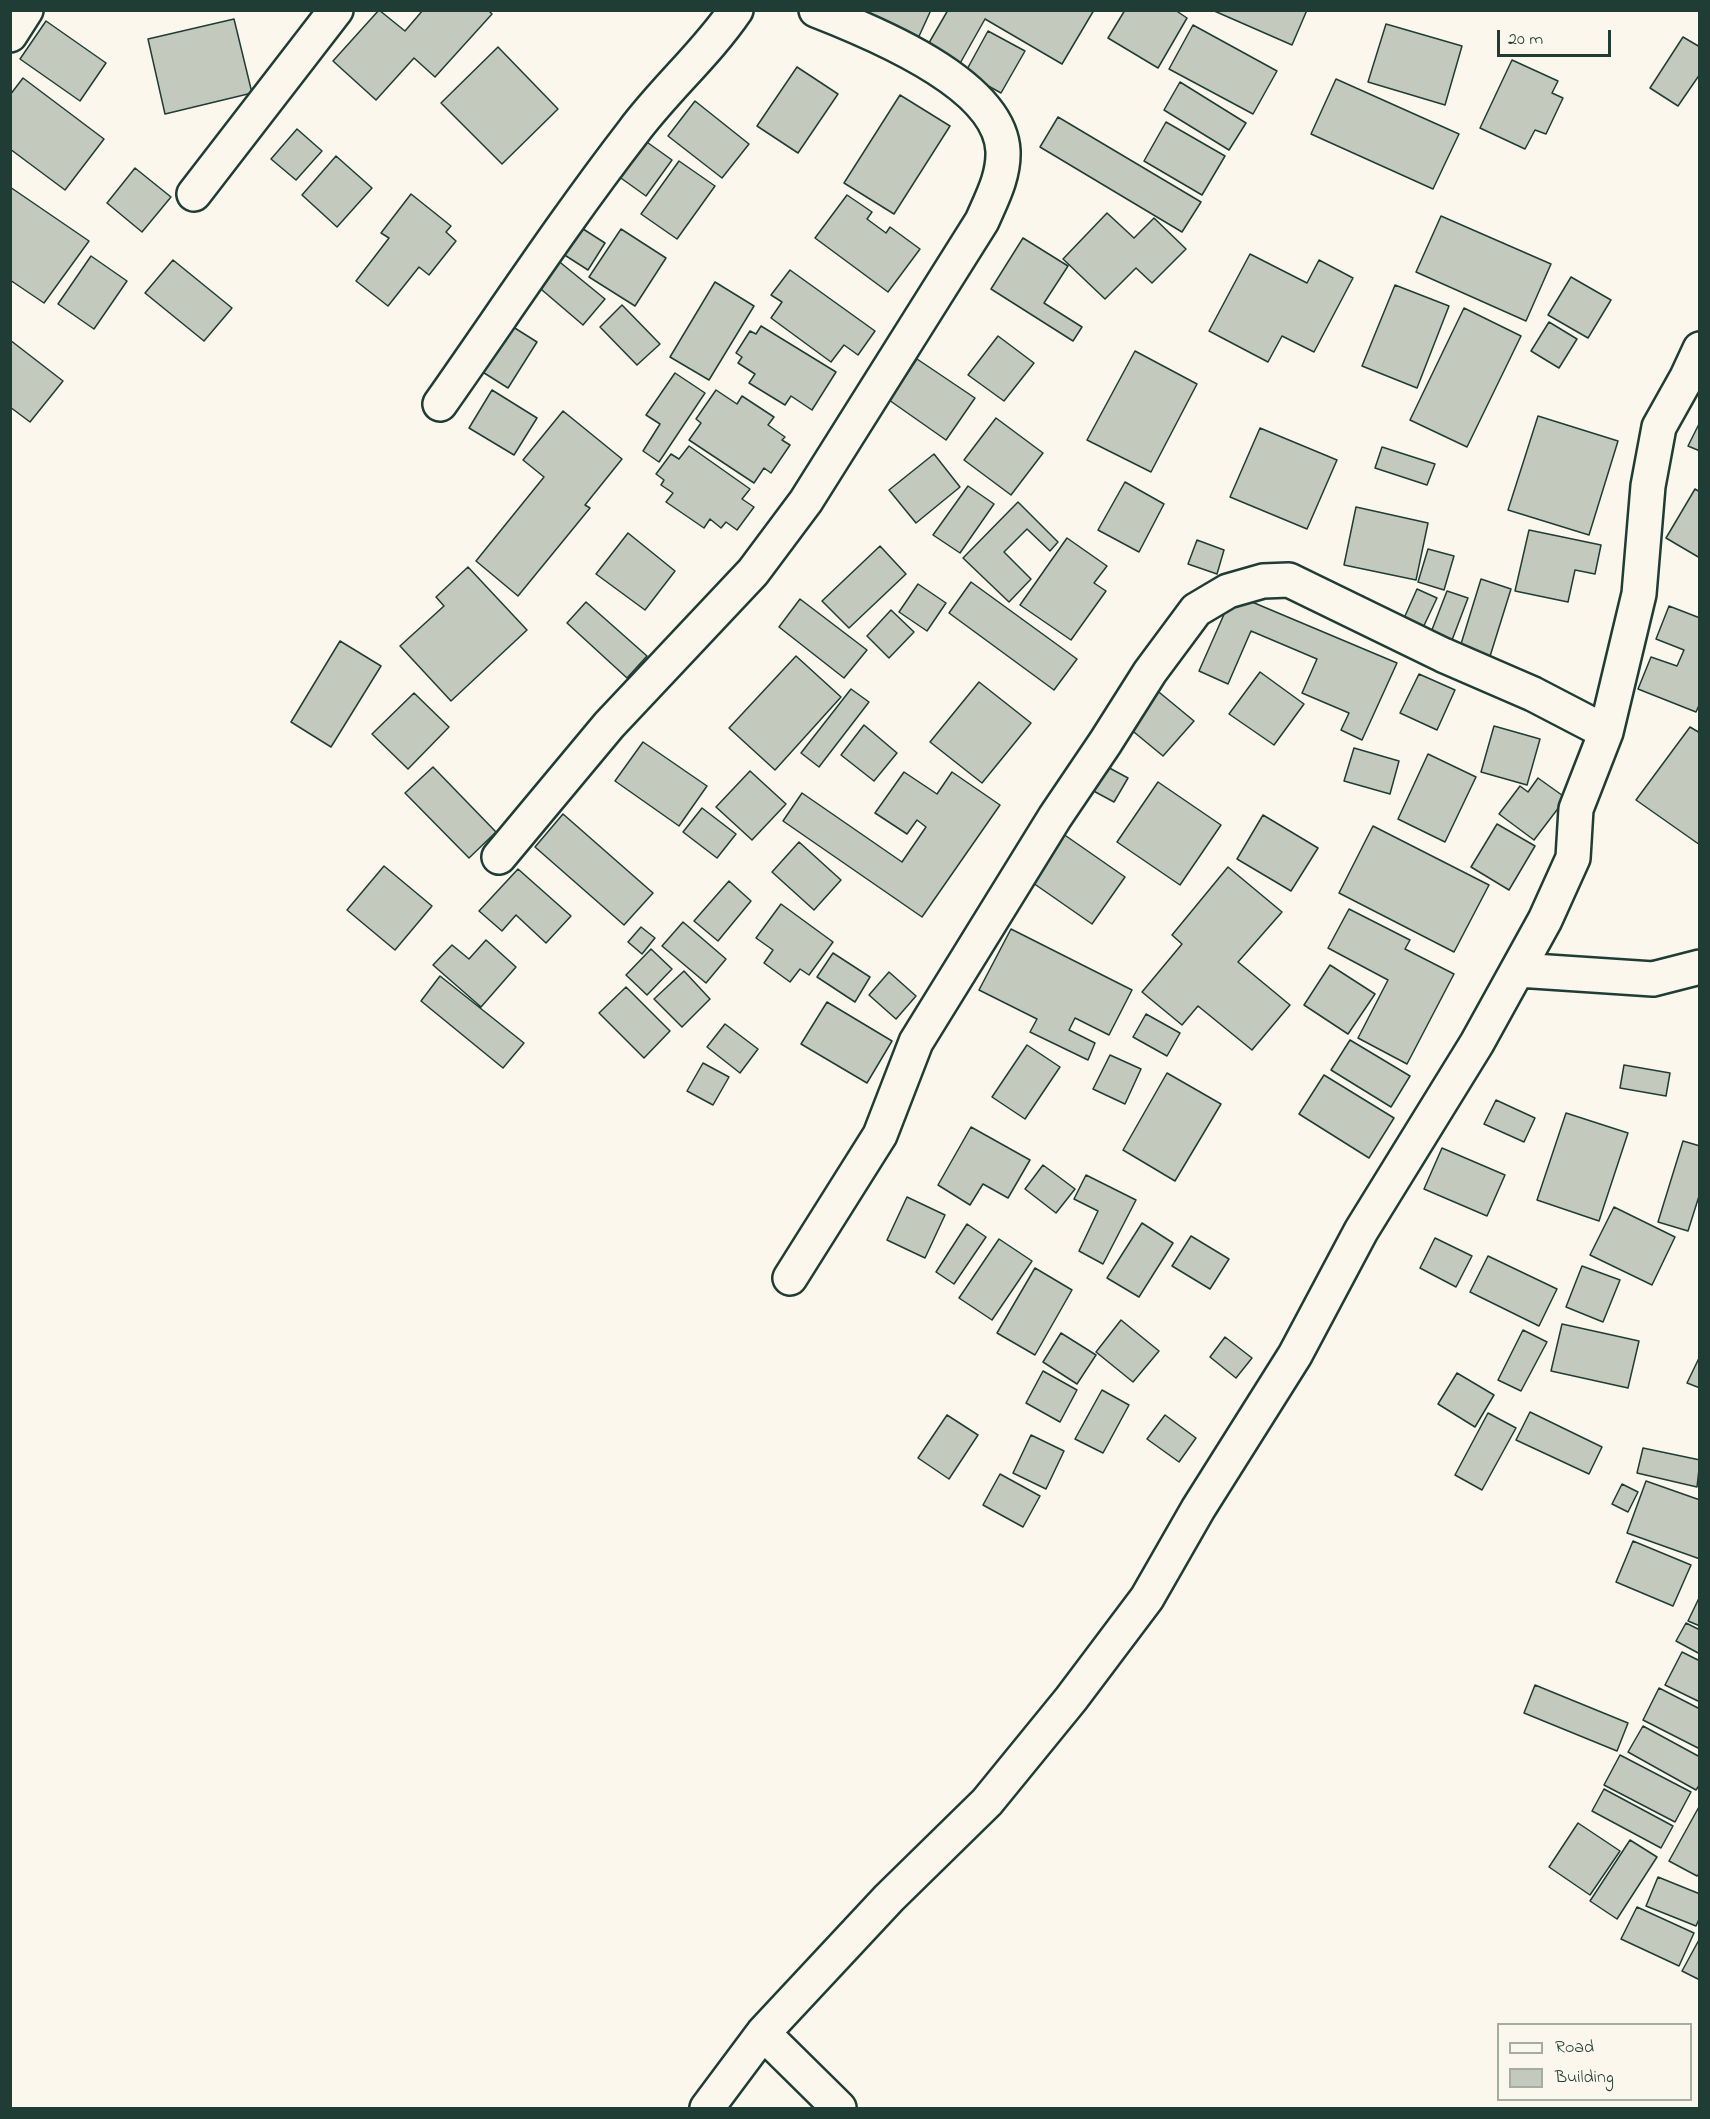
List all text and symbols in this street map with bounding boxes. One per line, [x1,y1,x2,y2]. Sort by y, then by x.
scale bar [1500,18,1614,56]
text: 20 m [1508,27,1543,53]
legend [1497,2023,1692,2101]
text: Road [1555,2035,1594,2061]
text: Building [1555,2065,1614,2091]

